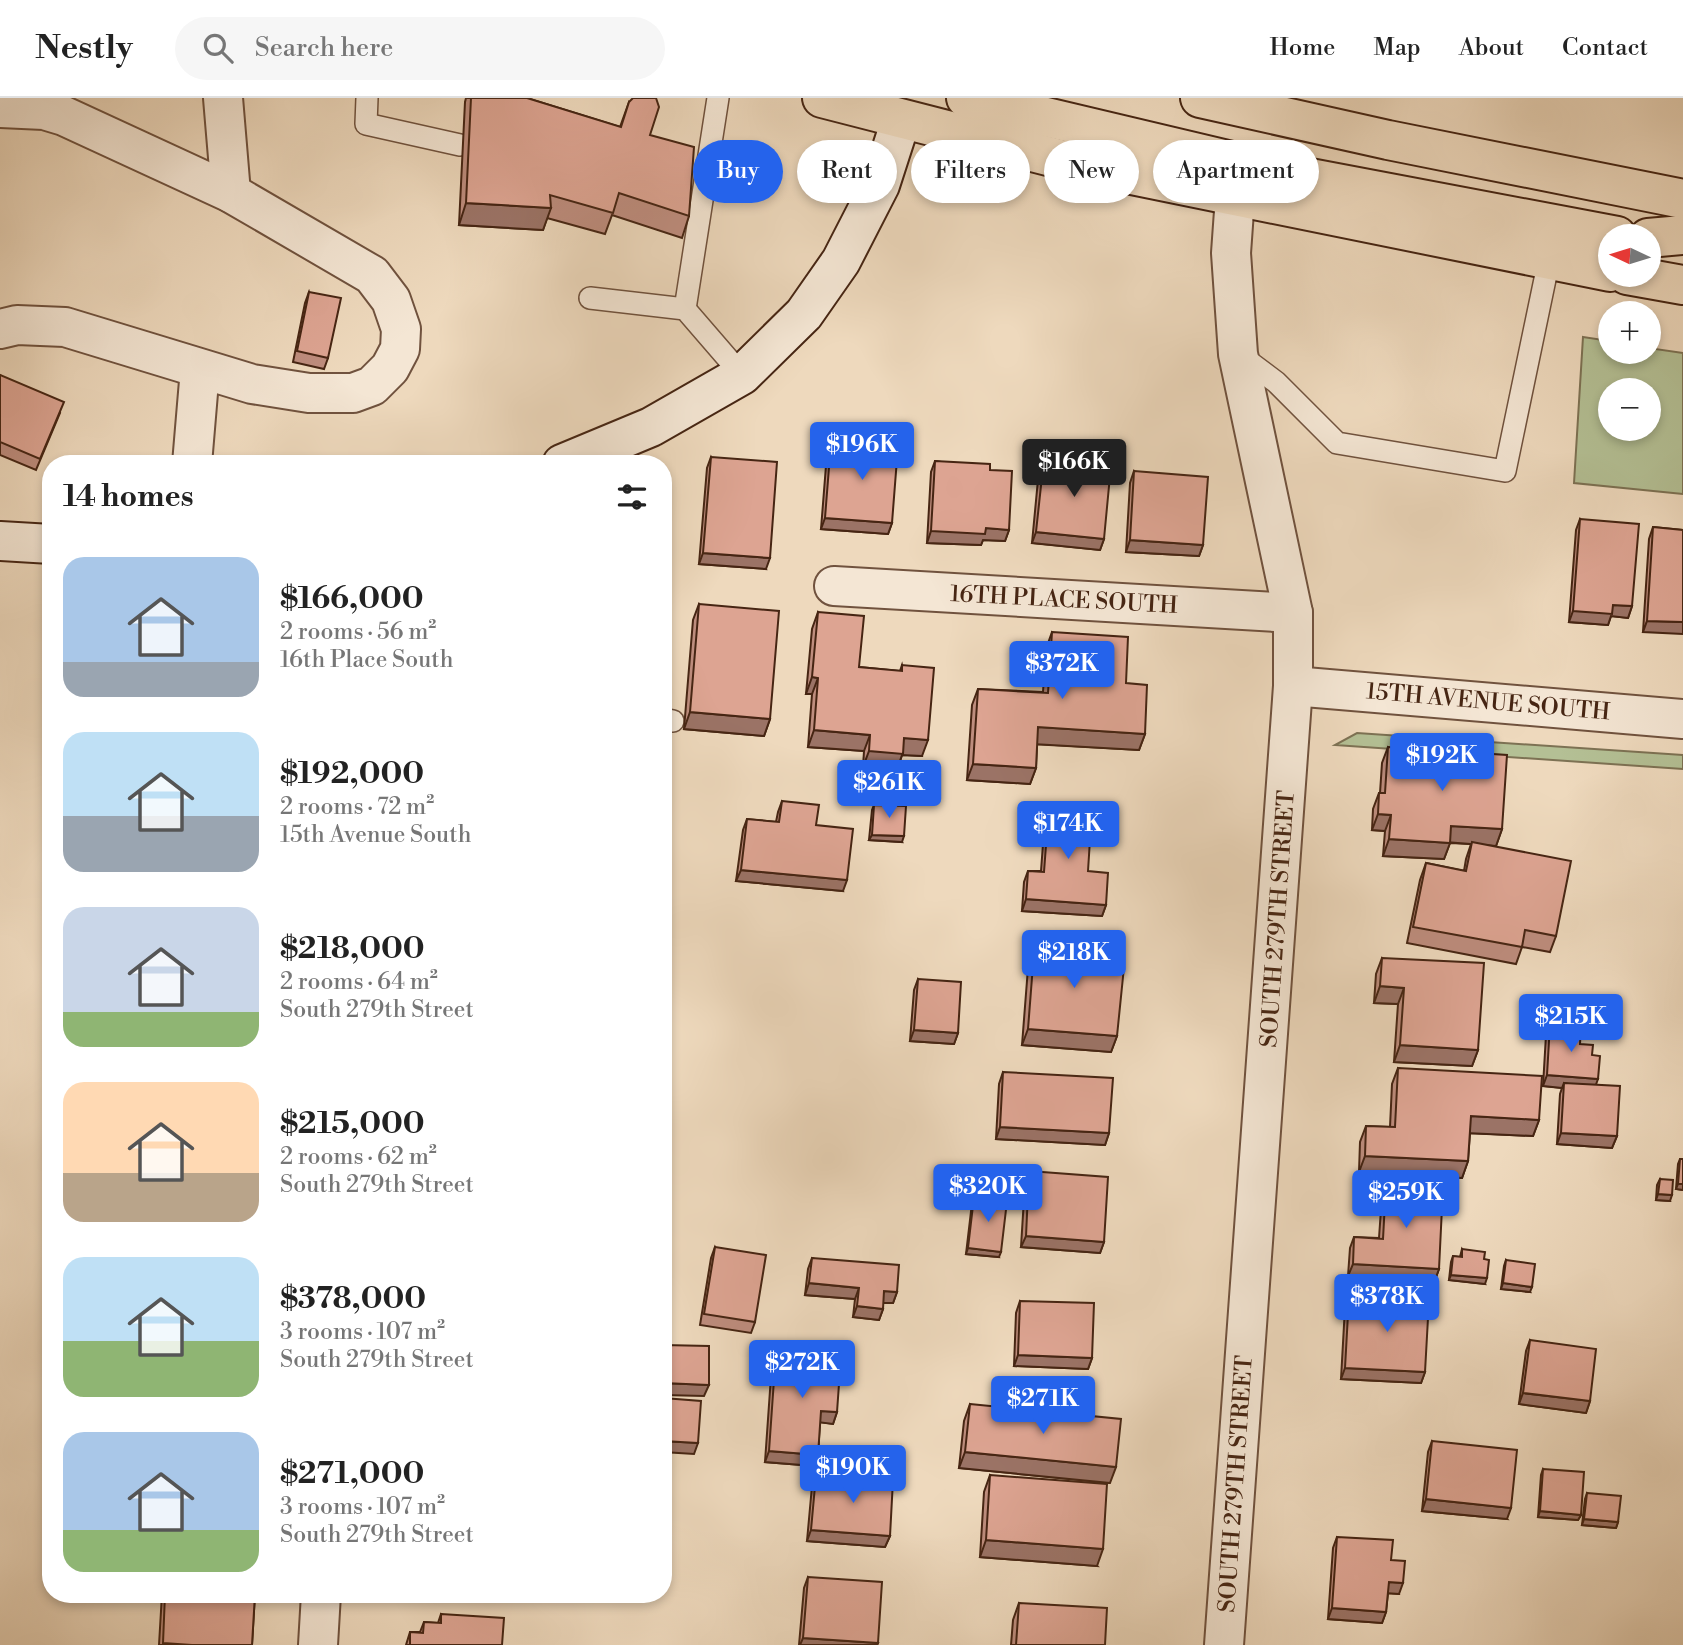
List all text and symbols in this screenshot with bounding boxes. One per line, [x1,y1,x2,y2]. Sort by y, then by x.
search box [175,17,665,80]
text: Nestly [35,28,133,69]
icon: search [199,29,237,67]
text: Search here [255,32,393,64]
text: Home [1270,33,1335,63]
text: Map [1373,33,1421,63]
text: About [1459,33,1524,63]
text: Contact [1562,33,1648,63]
chip: Buy [693,140,783,203]
chip: Rent [797,140,897,203]
chip: Filters [911,140,1030,203]
chip: New [1044,140,1139,203]
chip: Apartment [1153,140,1319,203]
north arrow [1598,224,1661,287]
map controls [1598,224,1661,441]
button: + [1598,301,1661,364]
button: − [1598,378,1661,441]
pin: $196K [813,422,911,482]
text: $196K [826,431,898,459]
pin: $166K [1025,440,1123,499]
text: $166K [1038,448,1110,476]
text: 14 homes [63,478,194,516]
icon: filters [613,478,651,516]
text: $166,000 [280,580,424,618]
street label: 16TH PLACE SOUTH [949,580,1179,620]
icon: home [119,585,203,669]
text: 2 rooms · 56 m² [280,618,436,646]
pin: $372K [1013,642,1111,701]
text: 16th Place South [280,646,453,674]
text: $372K [1025,650,1099,678]
street label: 15TH AVENUE SOUTH [1365,677,1612,727]
pin: $192K [1393,734,1491,793]
text: $192K [1406,742,1478,770]
text: $192,000 [280,755,424,793]
icon: home [119,760,203,844]
pin: $261K [840,760,938,820]
text: $261K [853,769,925,797]
street label: SOUTH 279TH STREET [1255,789,1301,1049]
text: 2 rooms · 72 m² [280,793,434,821]
pin: $174K [1019,802,1117,861]
text: $174K [1033,810,1103,838]
text: 15th Avenue South [280,821,471,849]
text: $218,000 [280,930,425,968]
pin: $218K [1025,930,1123,990]
icon: home [119,935,203,1019]
text: $218K [1038,939,1110,967]
text: 2 rooms · 64 m² [280,968,438,996]
pin: $215K [1522,995,1620,1054]
text: South 279th Street [280,996,474,1024]
text: $215K [1535,1003,1607,1031]
text: $215,000 [280,1105,425,1143]
icon: home [119,1110,203,1194]
text: 2 rooms · 62 m² [280,1143,437,1171]
pin: $320K [939,1164,1037,1224]
pin: $259K [1357,1170,1455,1230]
text: South 279th Street [280,1171,474,1199]
text: $320K [949,1173,1027,1201]
text: $259K [1368,1179,1444,1207]
pin: $378K [1338,1274,1436,1334]
text: $378,000 [280,1280,426,1318]
text: $378K [1350,1283,1424,1311]
icon: home [119,1285,203,1369]
text: 3 rooms · 107 m² [280,1318,445,1346]
pin: $272K [753,1340,851,1400]
text: South 279th Street [280,1346,474,1374]
text: $272K [765,1349,839,1377]
street label: SOUTH 279TH STREET [1213,1354,1259,1614]
pin: $271K [994,1376,1092,1436]
text: $271K [1007,1385,1079,1413]
pin: $190K [804,1446,902,1505]
text: $190K [816,1454,890,1482]
text: $271,000 [280,1455,424,1493]
icon: home [119,1460,203,1544]
text: 3 rooms · 107 m² [280,1493,445,1521]
text: South 279th Street [280,1521,474,1549]

